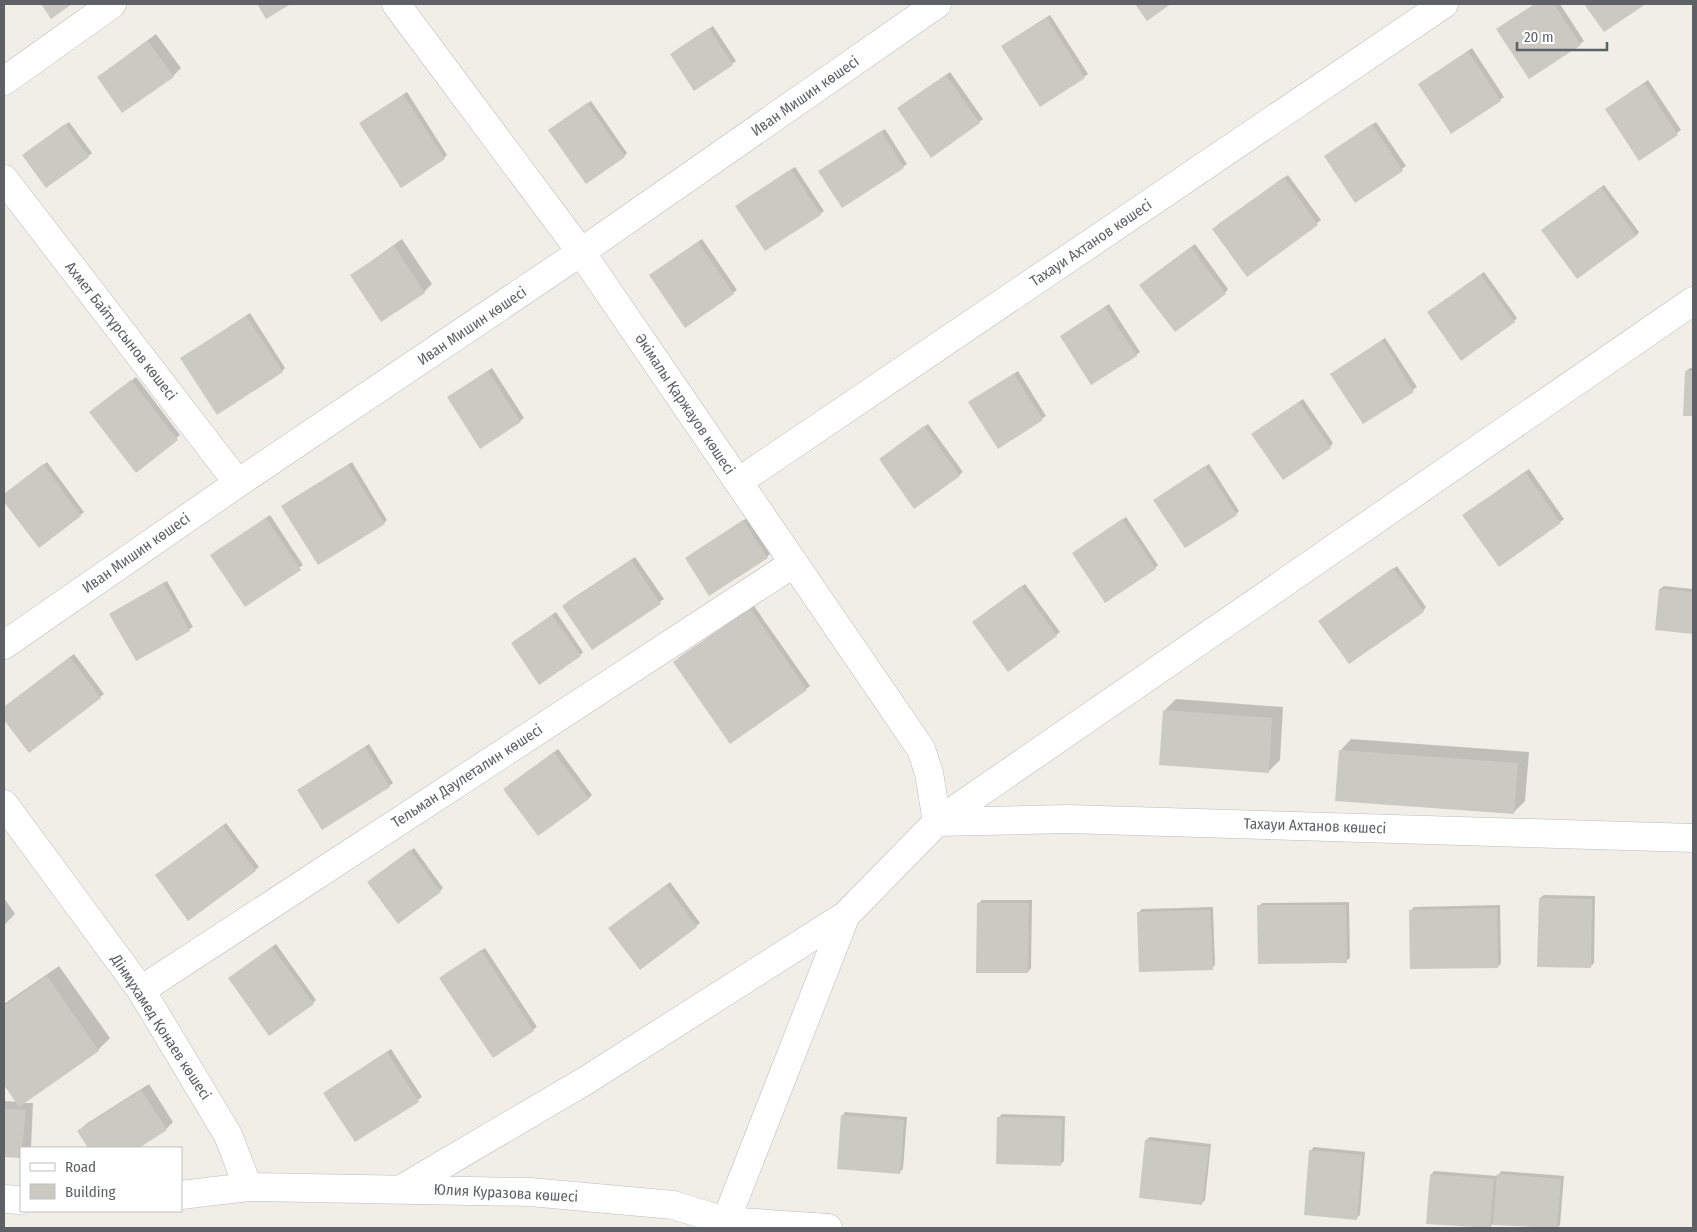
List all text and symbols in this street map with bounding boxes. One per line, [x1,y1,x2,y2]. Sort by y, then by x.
scale bar [1517,20,1607,52]
text: 20 m [1524,28,1554,46]
street label: Иван Мишин көшесі [748,52,862,140]
street label: Тахауи Ахтанов көшесі [1027,196,1155,290]
street label: Ахмет Байтұрсынов көшесі [61,258,181,404]
street label: Иван Мишин көшесі [414,283,530,369]
street label: Әкімалы Қаржауов көшесі [631,330,739,478]
street label: Иван Мишин көшесі [79,509,193,597]
street label: Тельман Дәулеталин көшесі [388,720,546,832]
street label: Тахауи Ахтанов көшесі [1243,815,1387,837]
street label: Дінмұхамед Қонаев көшесі [107,950,215,1103]
legend [20,1147,182,1212]
text: Road [65,1158,96,1176]
street label: Юлия Куразова көшесі [433,1180,579,1206]
text: Building [65,1183,116,1201]

